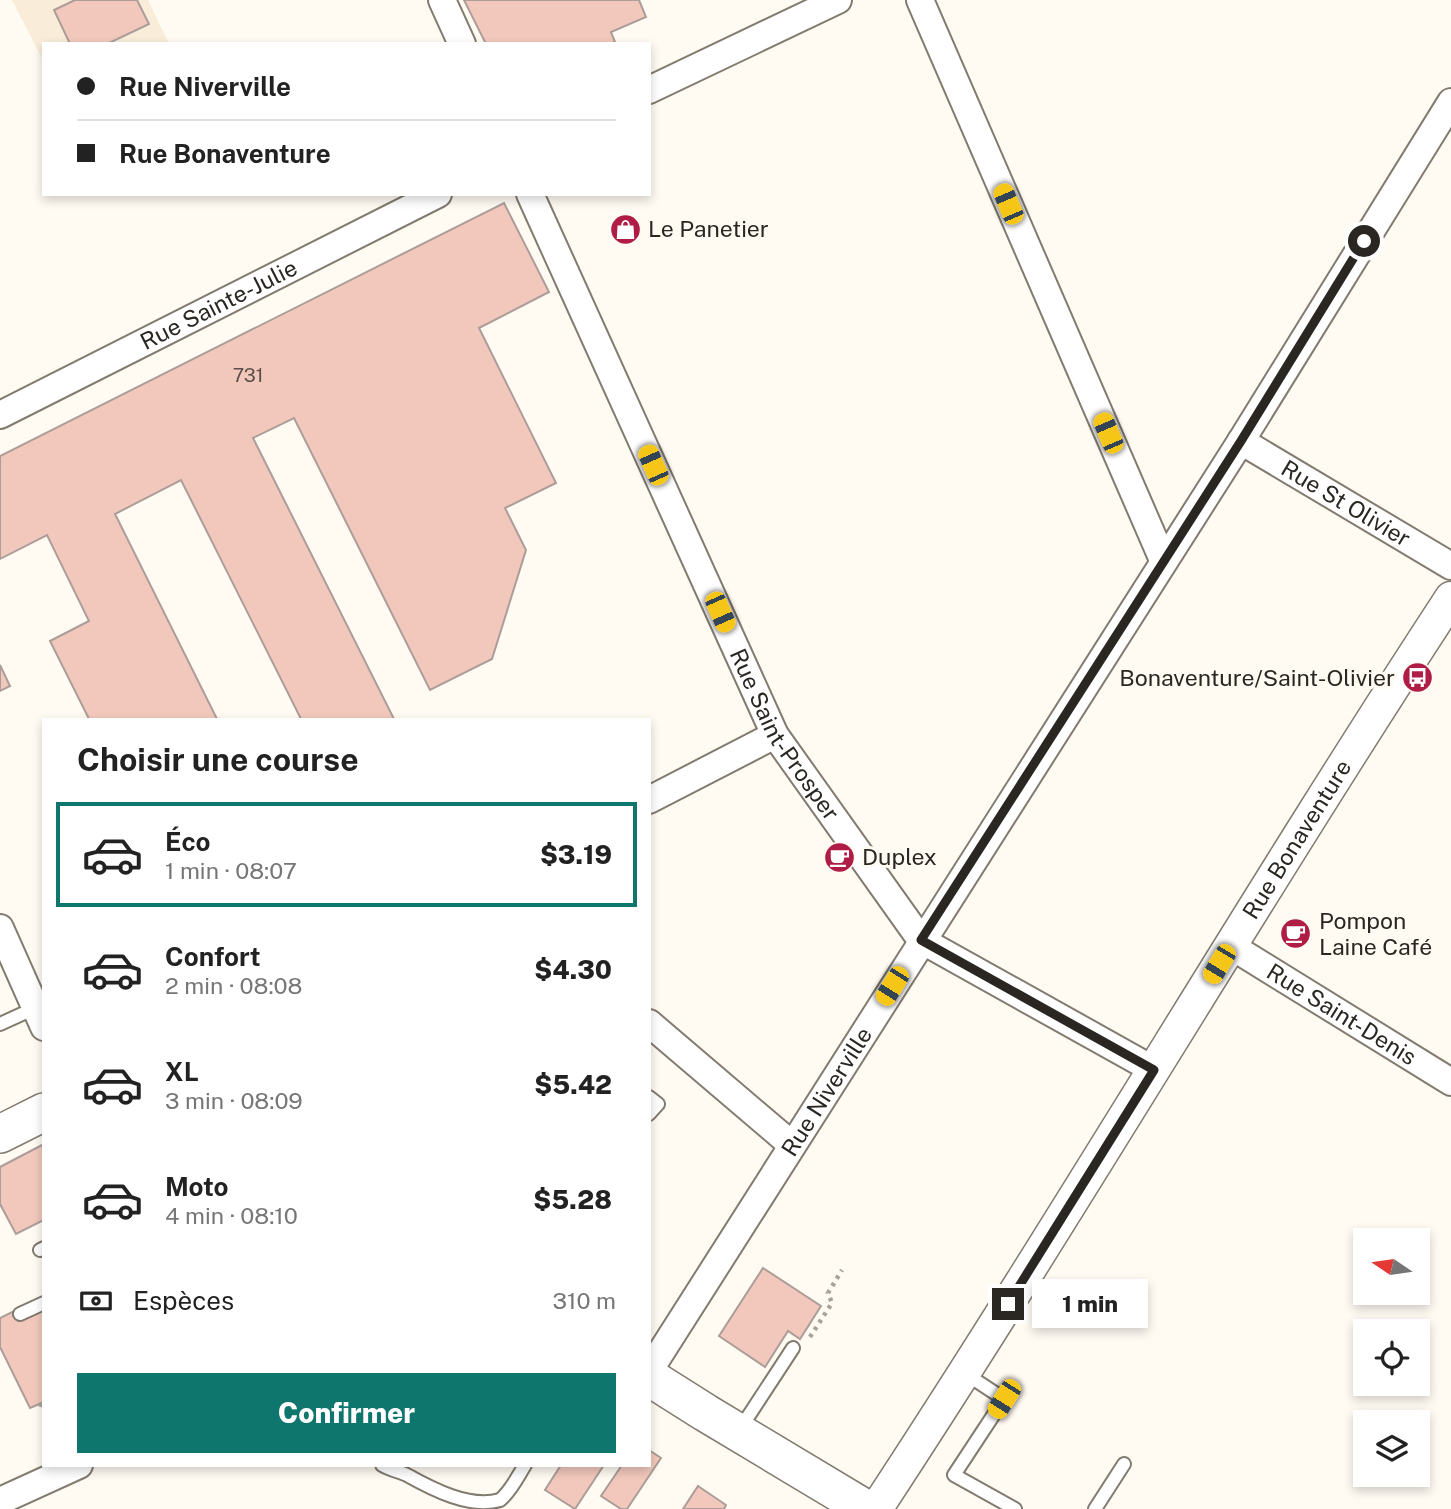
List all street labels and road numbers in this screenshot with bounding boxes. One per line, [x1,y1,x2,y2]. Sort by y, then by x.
street label: Rue Sainte-Julie [136,253,301,355]
street label: Rue St Olivier [1277,454,1415,552]
street label: Rue Saint-Prosper [725,644,845,825]
street label: Rue Bonaventure [1237,755,1357,924]
street label: Rue Saint-Denis [1262,958,1421,1070]
street label: Rue Niverville [775,1022,877,1161]

